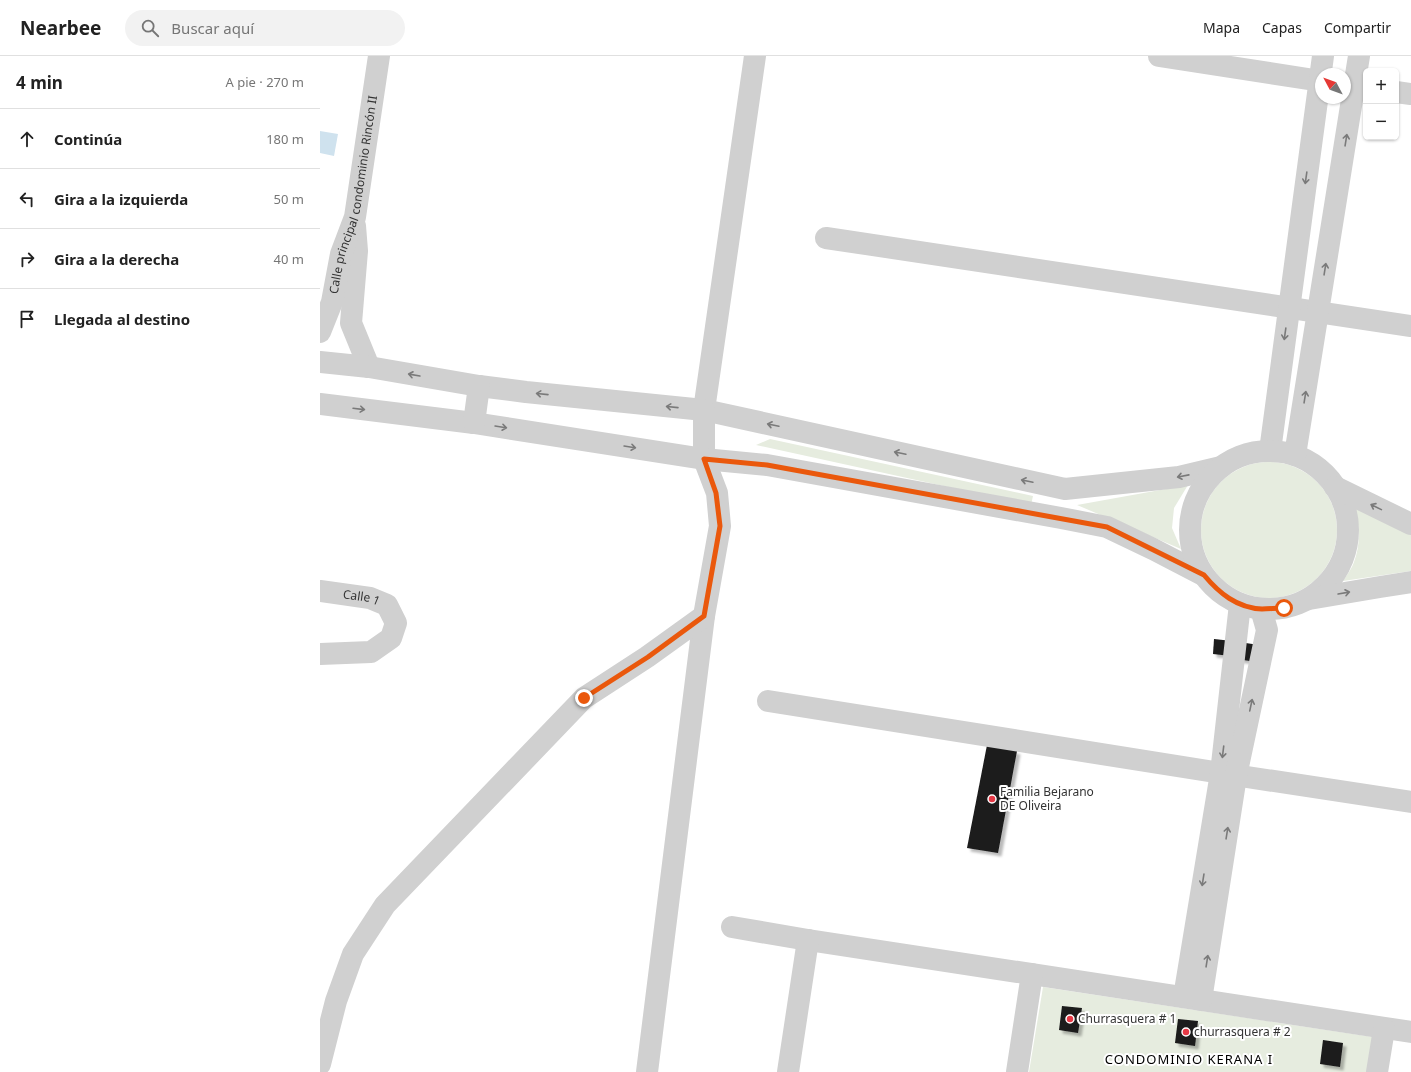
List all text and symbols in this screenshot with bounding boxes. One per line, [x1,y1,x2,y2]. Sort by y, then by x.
search box [125,10,405,46]
text: Nearbee [20,15,101,41]
icon: search [139,17,161,39]
text: Buscar aquí [171,18,254,38]
text: Mapa [1203,18,1240,37]
text: Capas [1262,18,1302,37]
text: Compartir [1324,18,1391,37]
north arrow [1315,68,1351,104]
map controls [1363,68,1399,140]
button: + [1363,68,1399,104]
text: 4 min [16,71,63,94]
text: A pie · 270 m [226,73,304,91]
street label: Calle principal condominio Rincón II [325,94,381,295]
button: − [1363,104,1399,140]
icon: ahead [16,128,38,150]
text: Continúa [54,129,122,149]
text: 180 m [266,130,304,148]
one-way arrow [1342,134,1350,147]
one-way arrow [1302,171,1310,184]
icon: left [16,188,38,210]
text: Gira a la izquierda [54,189,188,209]
text: 50 m [274,190,304,208]
icon: right [16,248,38,270]
text: Gira a la derecha [54,249,179,269]
text: 40 m [274,250,304,268]
one-way arrow [1321,262,1329,275]
icon: arrive [16,308,38,330]
text: Llegada al destino [54,309,190,329]
one-way arrow [1281,328,1289,341]
one-way arrow [408,371,421,379]
one-way arrow [536,390,549,397]
one-way arrow [1301,391,1309,404]
one-way arrow [666,403,679,410]
one-way arrow [352,405,365,412]
one-way arrow [767,421,780,429]
one-way arrow [495,423,508,431]
one-way arrow [623,443,636,451]
one-way arrow [894,448,907,456]
one-way arrow [1177,472,1190,480]
one-way arrow [1021,476,1034,484]
one-way arrow [1370,503,1382,510]
street label: Calle 1 [342,585,383,609]
one-way arrow [1337,589,1350,597]
route start [1275,599,1293,617]
route end [575,689,593,707]
one-way arrow [1248,699,1256,712]
one-way arrow [1219,745,1227,758]
place label: Familia Bejarano DE Oliveira [1000,783,1094,814]
marker: Familia Bejarano DE Oliveira [987,794,997,804]
one-way arrow [1223,827,1231,840]
one-way arrow [1199,874,1207,887]
one-way arrow [1203,955,1211,968]
place label: Churrasquera # 1 [1078,1010,1176,1027]
marker: Churrasquera # 1 [1065,1014,1075,1024]
place label: churrasquera # 2 [1194,1023,1291,1040]
marker: churrasquera # 2 [1181,1027,1191,1037]
district label: CONDOMINIO KERANA I [1105,1050,1273,1068]

